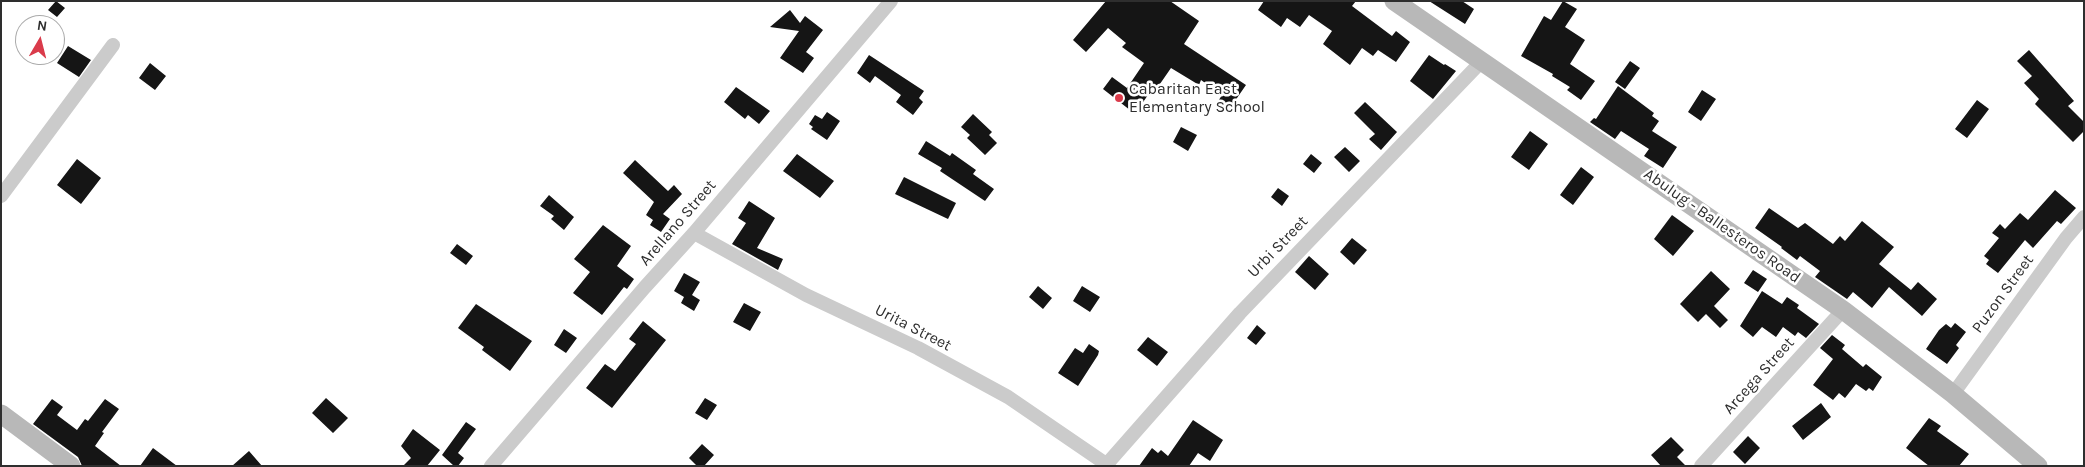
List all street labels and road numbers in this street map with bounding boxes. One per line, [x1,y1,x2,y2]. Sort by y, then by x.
street label: Abulug - Ballesteros Road [1640,165,1804,287]
street label: Arellano Street [636,176,720,270]
street label: Urbi Street [1244,212,1312,282]
street label: Puzon Street [1968,251,2038,337]
street label: Urita Street [871,300,955,356]
street label: Arcega Street [1719,334,1799,418]

